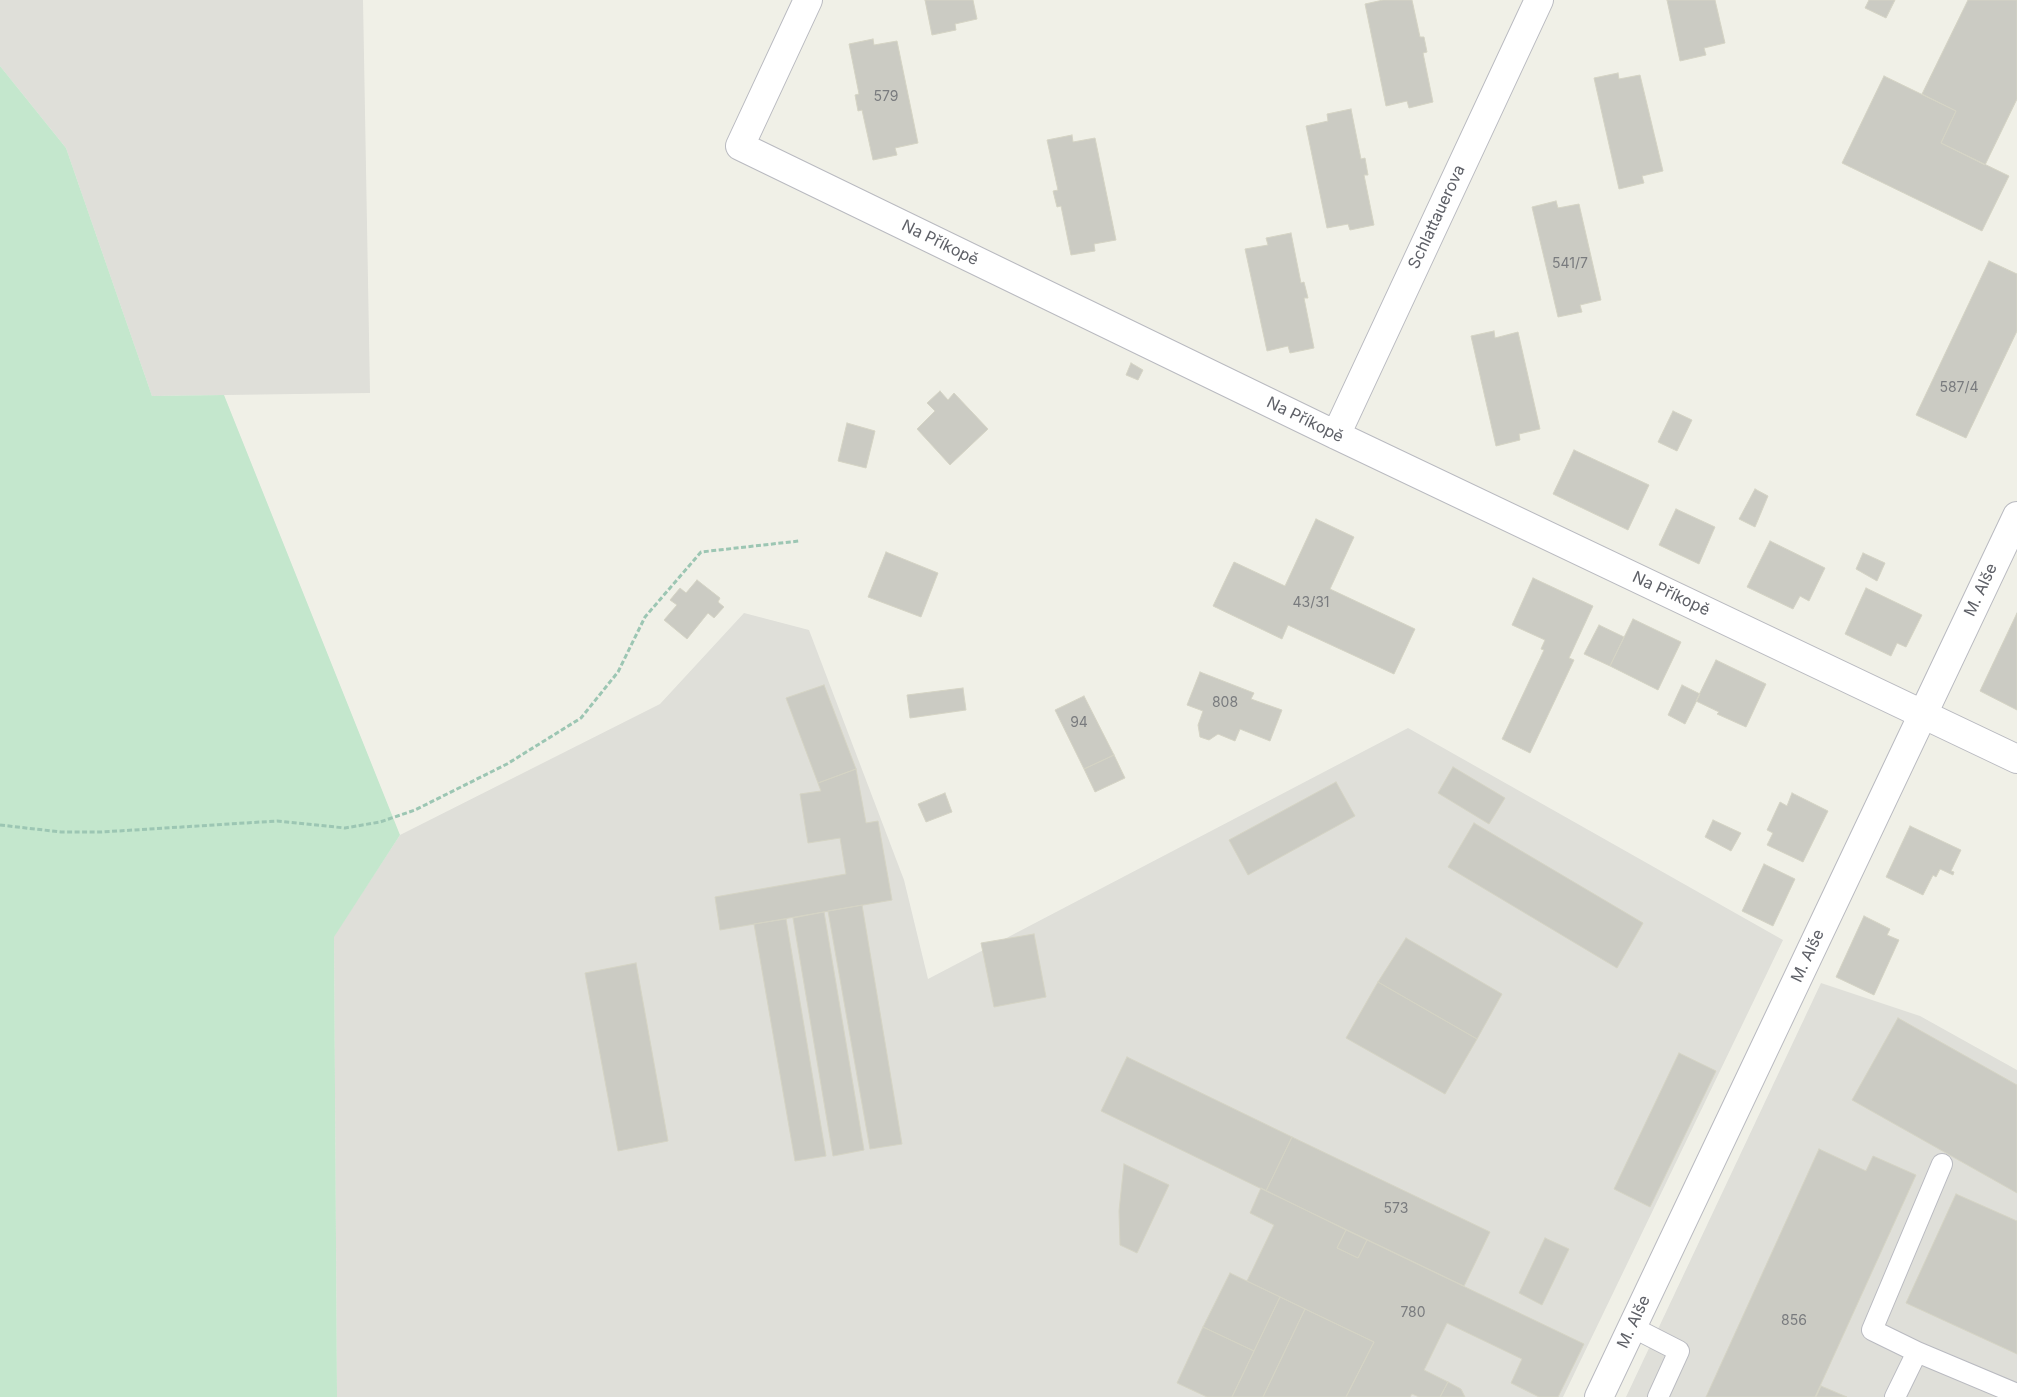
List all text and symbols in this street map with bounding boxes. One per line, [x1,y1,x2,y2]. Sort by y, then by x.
house number: 579 [874,89,898,105]
street label: Schlattauerova [1405,162,1469,272]
street label: Na Příkopě [898,216,982,270]
house number: 541/7 [1552,256,1588,272]
house number: 587/4 [1939,380,1979,396]
street label: Na Příkopě [1263,393,1347,447]
street label: M. Alše [1960,560,2002,620]
street label: Na Příkopě [1629,568,1713,620]
house number: 43/31 [1292,595,1330,611]
house number: 808 [1212,695,1238,711]
house number: 94 [1070,715,1088,731]
street label: M. Alše [1787,926,1829,986]
house number: 573 [1384,1201,1408,1217]
street label: M. Alše [1613,1292,1655,1352]
house number: 780 [1400,1305,1426,1321]
house number: 856 [1781,1313,1807,1329]

